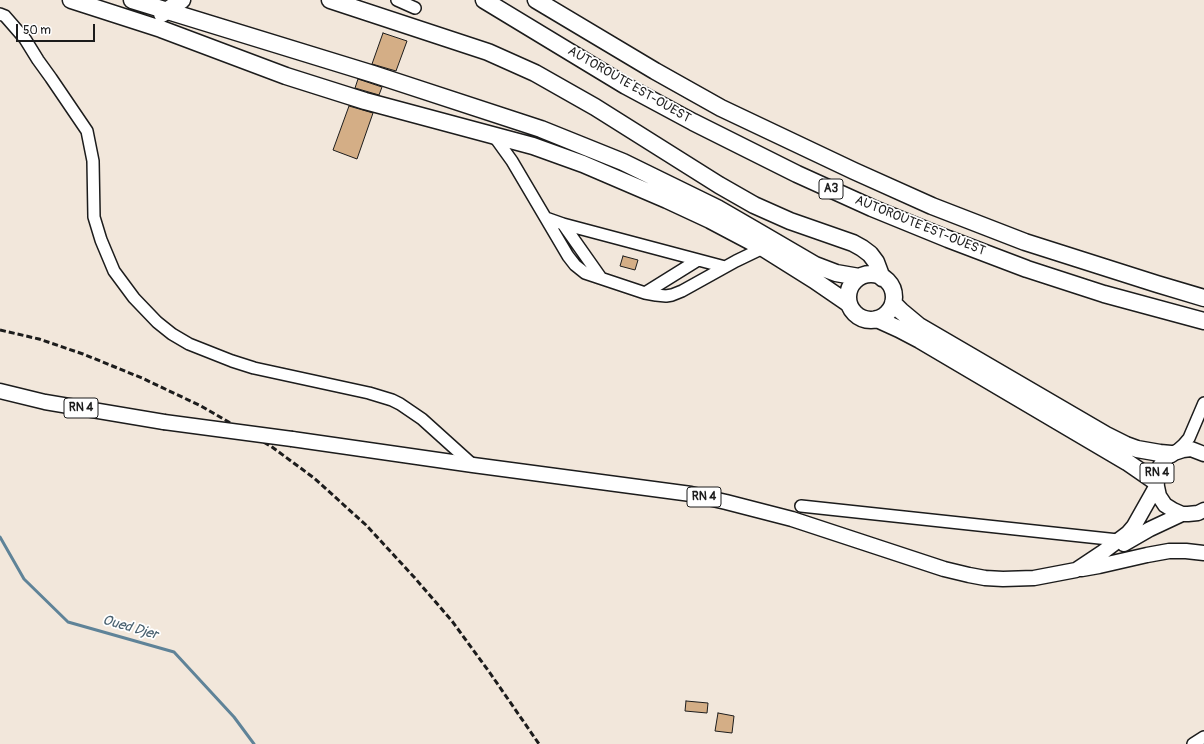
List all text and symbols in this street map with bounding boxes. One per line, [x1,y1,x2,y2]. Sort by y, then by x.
scale bar [18,16,97,42]
text: 50 m [23,23,51,38]
street label: AUTOROUTE EST-OUEST [565,43,693,127]
road number: A3 [819,179,843,199]
street label: AUTOROUTE EST-OUEST [853,193,987,259]
road number: RN 4 [64,398,98,418]
road number: RN 4 [1140,463,1174,483]
road number: RN 4 [687,487,721,507]
water label: Oued Djer [100,612,160,644]

